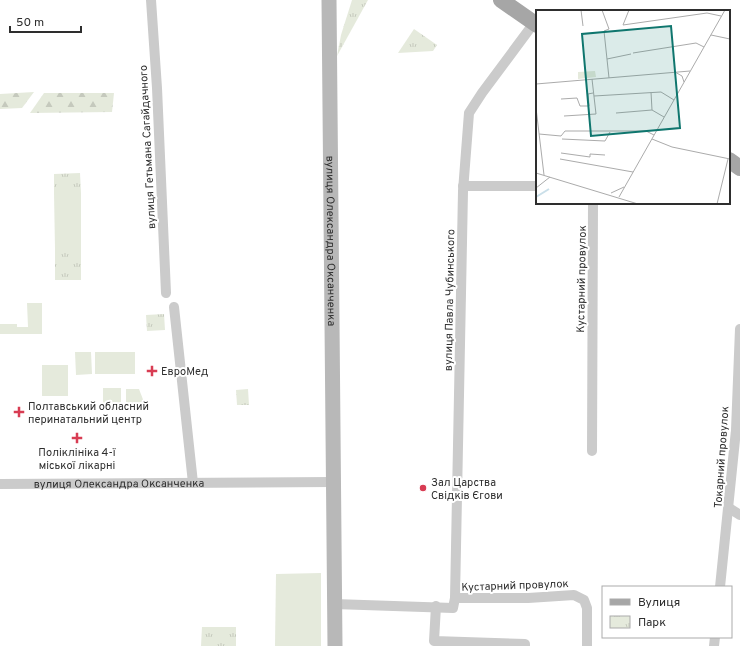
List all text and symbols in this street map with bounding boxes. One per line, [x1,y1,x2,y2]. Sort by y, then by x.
scale bar [10,8,81,34]
inset map [536,10,730,204]
text: 50 m [16,15,44,31]
street label: вулиця Гетьмана Сагайдачного [137,65,159,229]
street label: вулиця Олександра Оксанченка [322,156,338,327]
street label: Кустарний провулок [574,225,590,333]
street label: вулиця Павла Чубинського [442,229,458,371]
marker: ЕвроМед [146,365,158,377]
place label: ЕвроМед [161,365,208,379]
place label: Полтавський обласний перинатальний центр [28,400,149,427]
marker: Полтавський обласний перинатальний центр [13,406,25,418]
street label: Токарний провулок [711,406,733,508]
marker: Поліклініка 4-ї міської лікарні [71,432,83,444]
place label: Поліклініка 4-ї міської лікарні [38,446,116,473]
place label: Зал Царства Cвідків Єгови [431,476,503,503]
street label: вулиця Олександра Оксанченка [34,477,205,492]
marker: Зал Царства Cвідків Єгови [418,483,428,493]
street label: Кустарний провулок [461,577,569,595]
legend [602,586,732,638]
text: Вулиця [638,595,680,611]
text: Парк [638,615,666,631]

